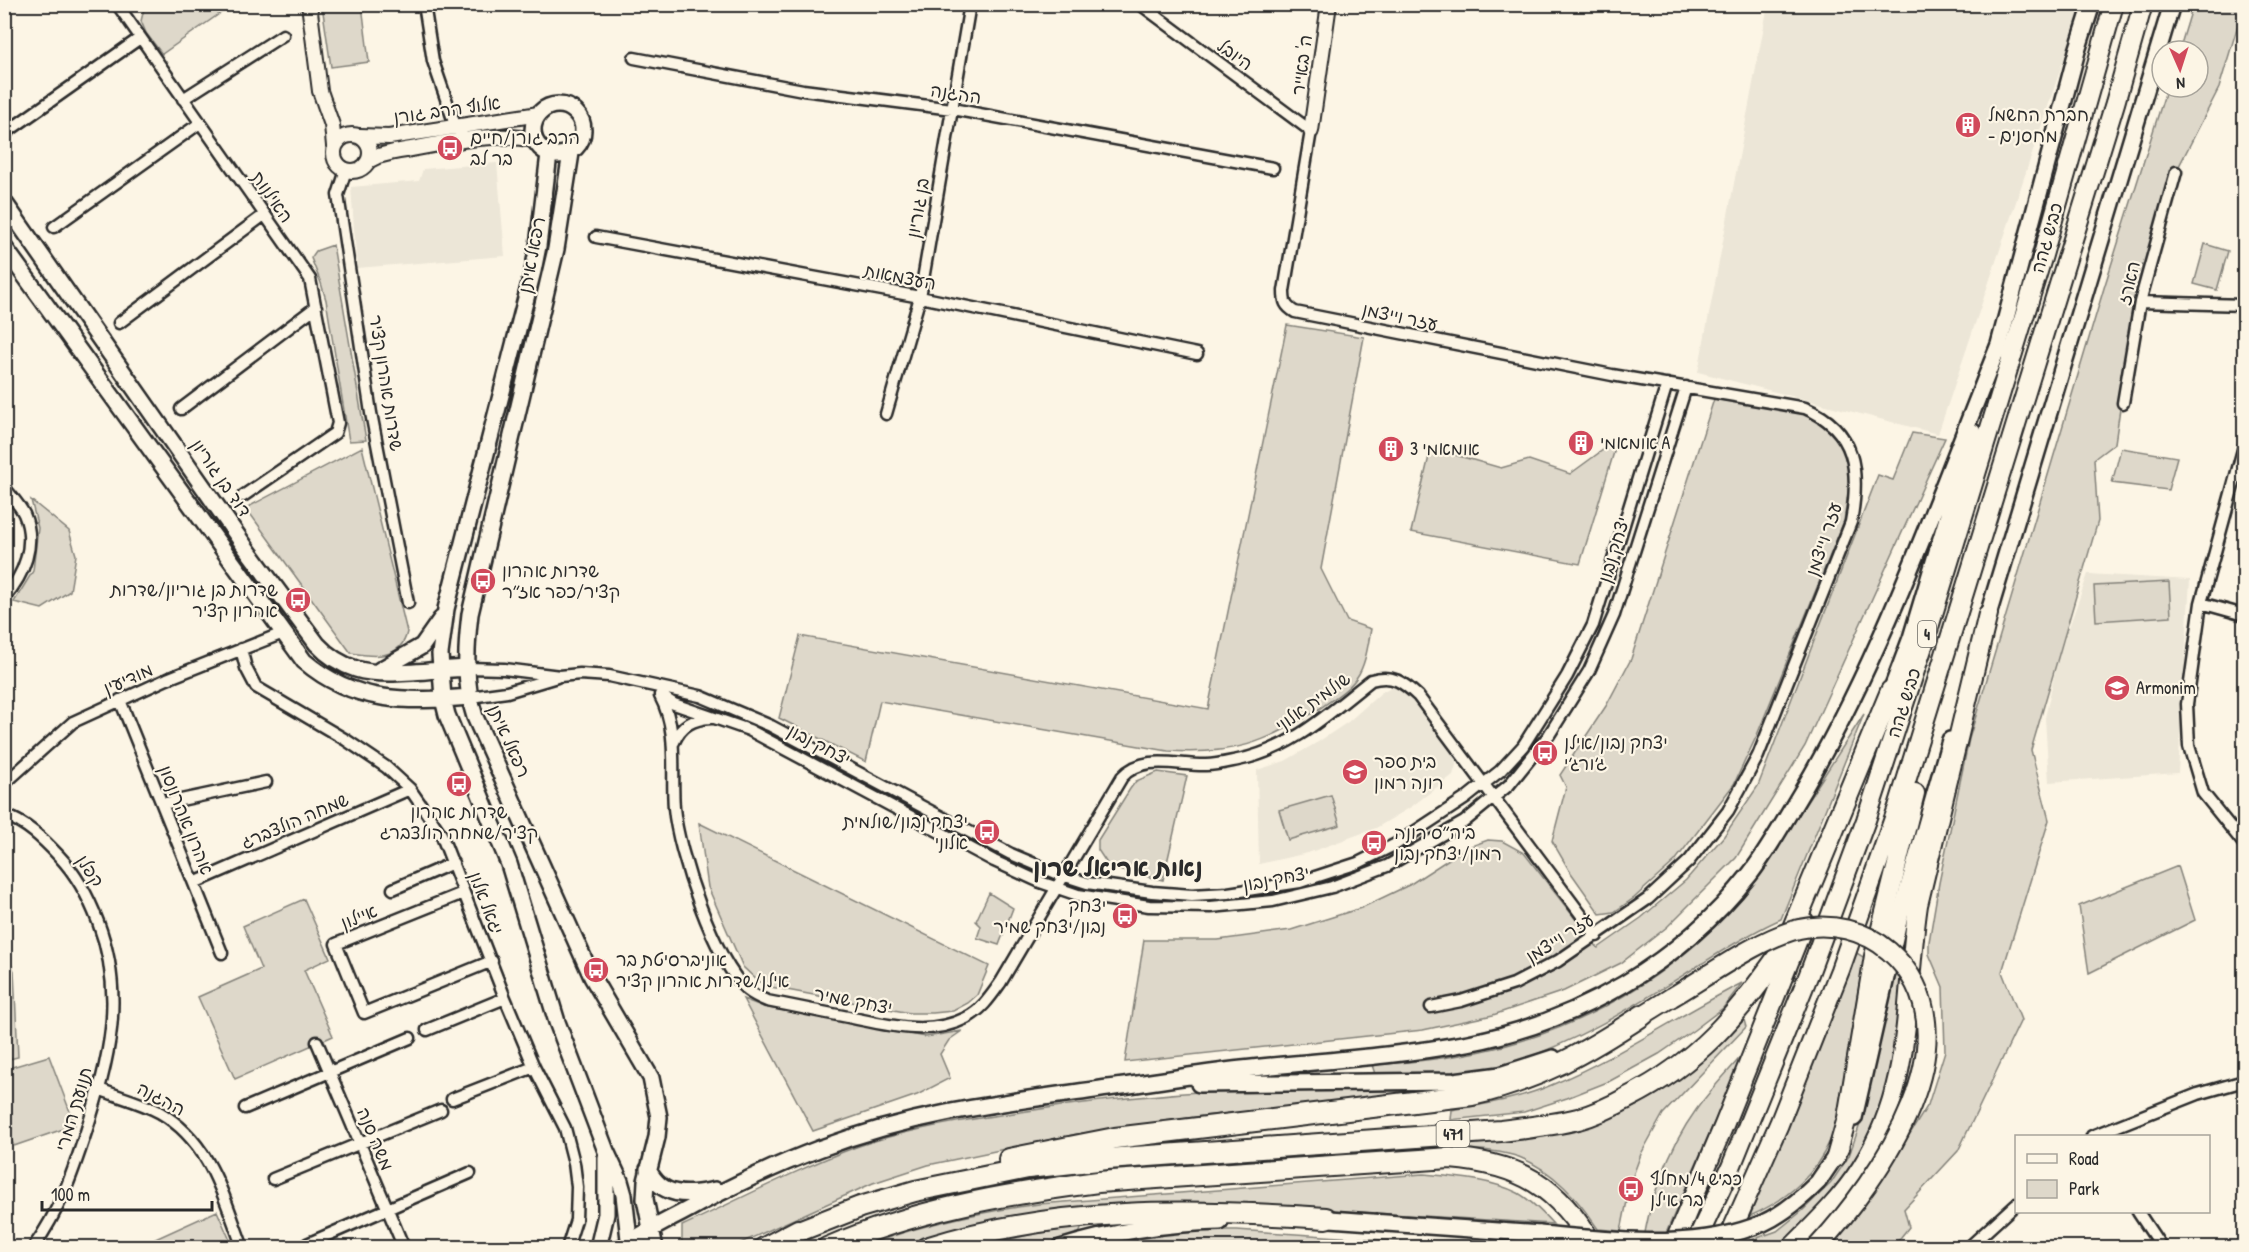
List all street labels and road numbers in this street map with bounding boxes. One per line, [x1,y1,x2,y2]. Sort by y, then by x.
street label: היובל [1212,33,1258,76]
street label: ה' באייר [1285,33,1318,97]
street label: ההגנה [929,77,983,110]
street label: אלוף הרב גורן [392,90,502,129]
street label: האילנות [246,166,299,227]
street label: בן גוריון [900,176,935,240]
street label: כביש גהה [2025,200,2068,276]
street label: רפאל איתן [512,214,551,295]
street label: העצמאות [861,257,938,296]
street label: הארז [2111,258,2146,308]
street label: עזר וייצמן [1360,296,1440,337]
street label: שדרות אהרון קציר [363,313,410,453]
street label: דוד בן גוריון [185,434,258,522]
street label: עזר וייצמן [1799,499,1848,579]
street label: יצחק נבון [1592,514,1635,586]
road number: 4 [1918,621,1936,647]
street label: מודיעין [99,657,157,701]
street label: כביש גהה [1880,665,1927,741]
street label: שולמית אלוני [1270,666,1355,737]
street label: רפאל איתן [482,700,537,781]
street label: יצחק נבון [783,718,855,771]
street label: אהרון אהרונסון [153,761,220,879]
street label: שמחה הולצברג [237,787,352,854]
street label: קפלן [71,850,110,892]
street label: יצחק נבון [1240,860,1311,897]
street label: יגאל אלון [463,868,510,938]
street label: איילון [337,898,381,935]
street label: עזר וייצמן [1521,907,1599,968]
street label: יצחק שמיר [812,981,894,1020]
street label: תנועת המרי [49,1064,98,1154]
street label: ההגנה [133,1075,190,1122]
street label: משה סנה [351,1103,400,1174]
road number: 471 [1436,1121,1470,1147]

